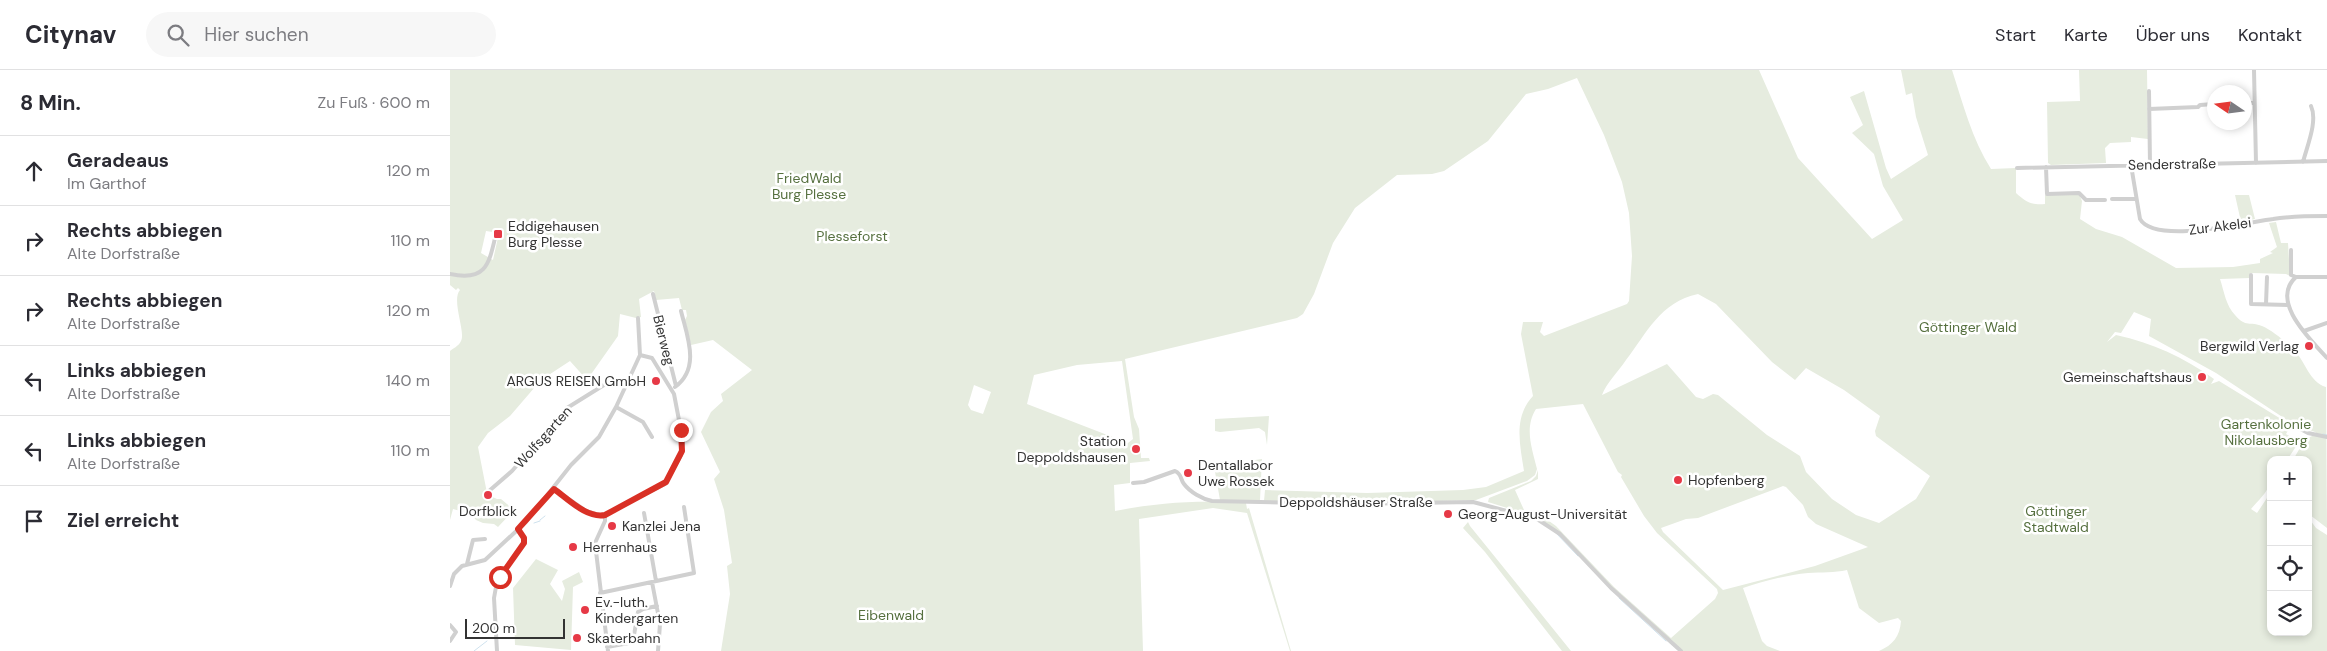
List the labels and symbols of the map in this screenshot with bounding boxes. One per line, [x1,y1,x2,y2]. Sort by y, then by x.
north arrow [2207,85,2252,130]
street label: Senderstraße [2128,154,2216,174]
park label: FriedWald Burg Plesse [772,169,846,203]
street label: Zur Akelei [2188,213,2252,239]
place label: Eddigehausen Burg Plesse [508,217,599,251]
park label: Plesseforst [816,227,888,245]
marker: Eddigehausen Burg Plesse [492,228,504,240]
street label: Bierweg [649,313,679,367]
park label: Göttinger Wald [1919,318,2017,336]
place label: Bergwild Verlag [2200,337,2299,355]
marker: Bergwild Verlag [2303,340,2315,352]
place label: Gemeinschaftshaus [2063,368,2192,386]
marker: Gemeinschaftshaus [2196,371,2208,383]
place label: ARGUS REISEN GmbH [506,372,646,390]
marker: ARGUS REISEN GmbH [650,375,662,387]
street label: Wolfsgarten [510,402,576,472]
park label: Gartenkolonie Nikolausberg [2221,415,2311,449]
route end [670,419,693,442]
place label: Station Deppoldshausen [1017,432,1126,466]
marker: Station Deppoldshausen [1130,443,1142,455]
place label: Dentallabor Uwe Rossek [1198,456,1275,490]
marker: Dentallabor Uwe Rossek [1182,467,1194,479]
place label: Hopfenberg [1688,471,1765,489]
marker: Hopfenberg [1672,474,1684,486]
marker: Dorfblick [482,489,494,501]
street label: Deppoldshäuser Straße [1279,493,1433,511]
place label: Dorfblick [459,502,517,520]
park label: Göttinger Stadtwald [2023,502,2089,536]
place label: Georg-August-Universität [1458,505,1627,523]
marker: Georg-August-Universität [1442,508,1454,520]
place label: Kanzlei Jena [622,517,701,535]
marker: Kanzlei Jena [606,520,618,532]
place label: Herrenhaus [583,538,657,556]
marker: Herrenhaus [567,541,579,553]
route start [489,566,512,589]
place label: Ev.-luth. Kindergarten [595,593,678,627]
marker: Ev.-luth. Kindergarten [579,604,591,616]
park label: Eibenwald [858,606,924,624]
scale bar [465,616,565,639]
place label: Skaterbahn [587,629,660,647]
marker: Skaterbahn [571,632,583,644]

